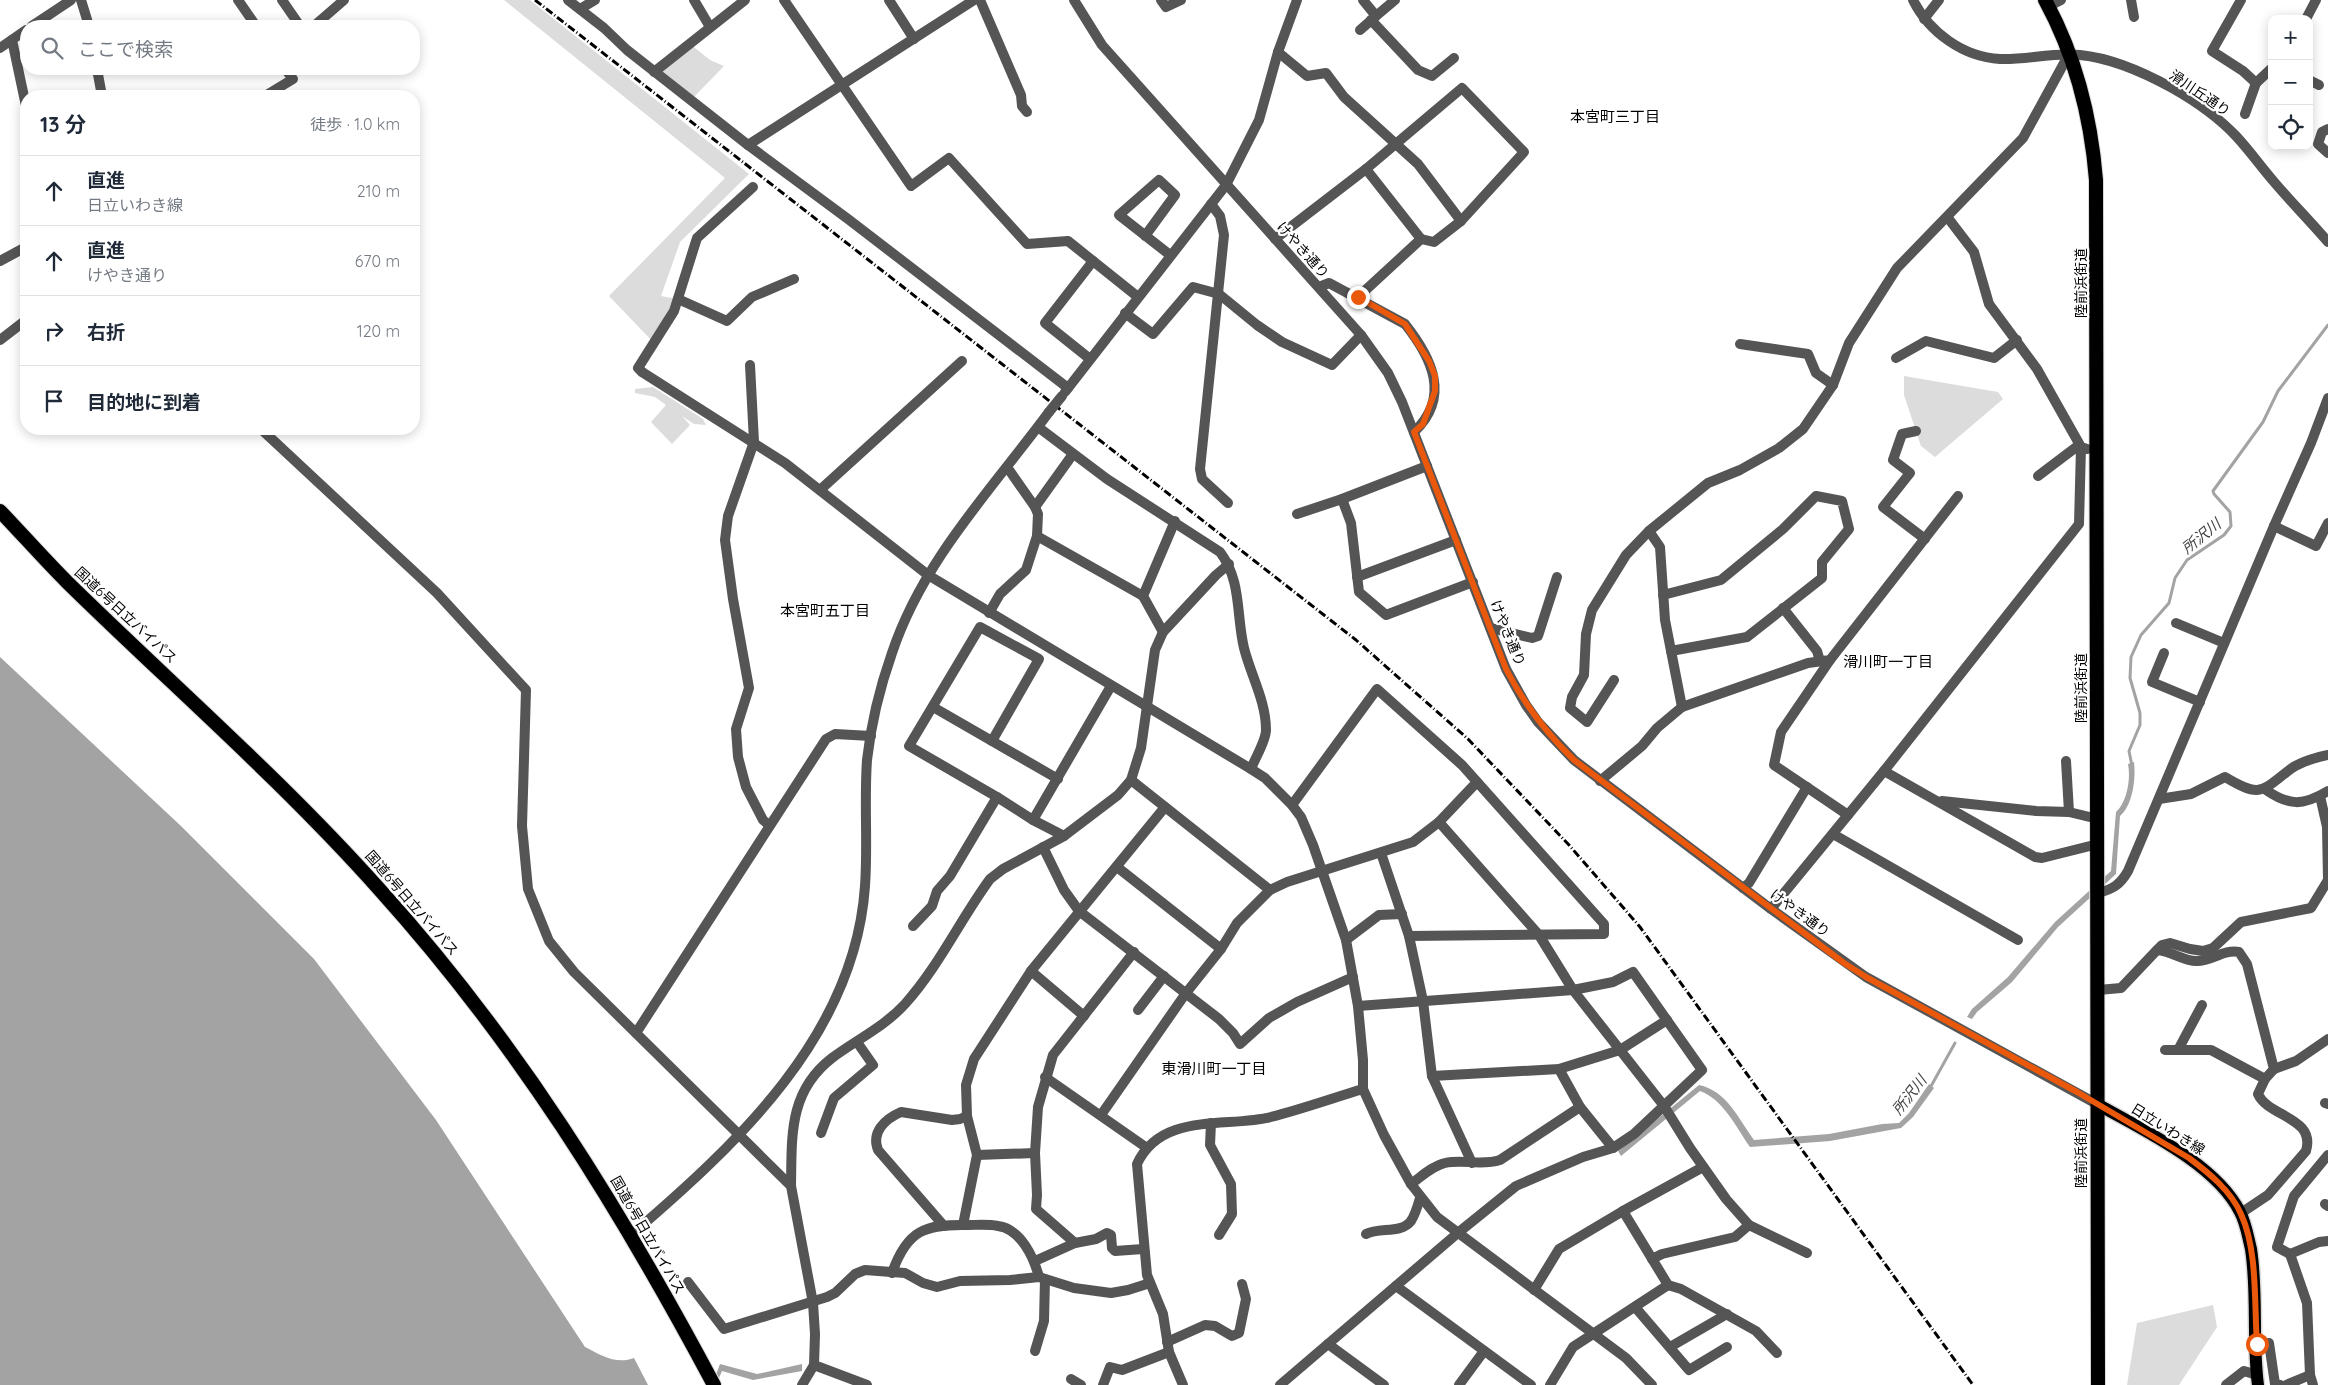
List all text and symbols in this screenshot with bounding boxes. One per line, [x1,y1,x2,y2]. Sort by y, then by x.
map controls [2268,15,2313,150]
button: + [2268,15,2313,60]
search box [20,20,420,75]
icon: search [38,34,66,62]
text: ここで検索 [78,37,173,61]
button: − [2268,60,2313,105]
street label: 滑川丘通り [2166,66,2234,120]
button: locate [2268,105,2313,150]
district label: 本宮町三丁目 [1570,107,1660,126]
text: 13 分 [40,111,86,137]
text: 徒歩 · 1.0 km [310,114,400,134]
text: 直進 [87,168,125,192]
icon: ahead [40,177,68,205]
text: 210 m [357,181,400,201]
text: 日立いわき線 [87,195,183,215]
street label: けやき通り [1273,218,1333,282]
text: 直進 [87,238,125,262]
icon: ahead [40,247,68,275]
street label: 陸前浜街道 [2072,248,2090,318]
text: 670 m [355,251,400,271]
text: けやき通り [87,265,167,285]
route end [1347,286,1370,309]
icon: right [40,317,68,345]
text: 右折 [87,320,125,344]
text: 120 m [357,321,400,341]
icon: arrive [40,387,68,415]
text: 目的地に到着 [87,390,201,414]
water label: 所沢川 [2178,513,2226,558]
street label: 国道6号日立バイパス [71,563,181,667]
street label: けやき通り [1487,597,1529,669]
district label: 本宮町五丁目 [780,601,870,620]
district label: 滑川町一丁目 [1843,652,1933,671]
street label: 陸前浜街道 [2072,653,2090,723]
street label: 国道6号日立バイパス [361,847,463,959]
street label: けやき通り [1766,885,1834,941]
district label: 東滑川町一丁目 [1161,1059,1267,1078]
water label: 所沢川 [1888,1070,1932,1119]
street label: 日立いわき線 [2128,1099,2208,1159]
street label: 陸前浜街道 [2072,1118,2090,1188]
street label: 国道6号日立バイパス [607,1173,689,1297]
route start [2246,1333,2269,1356]

